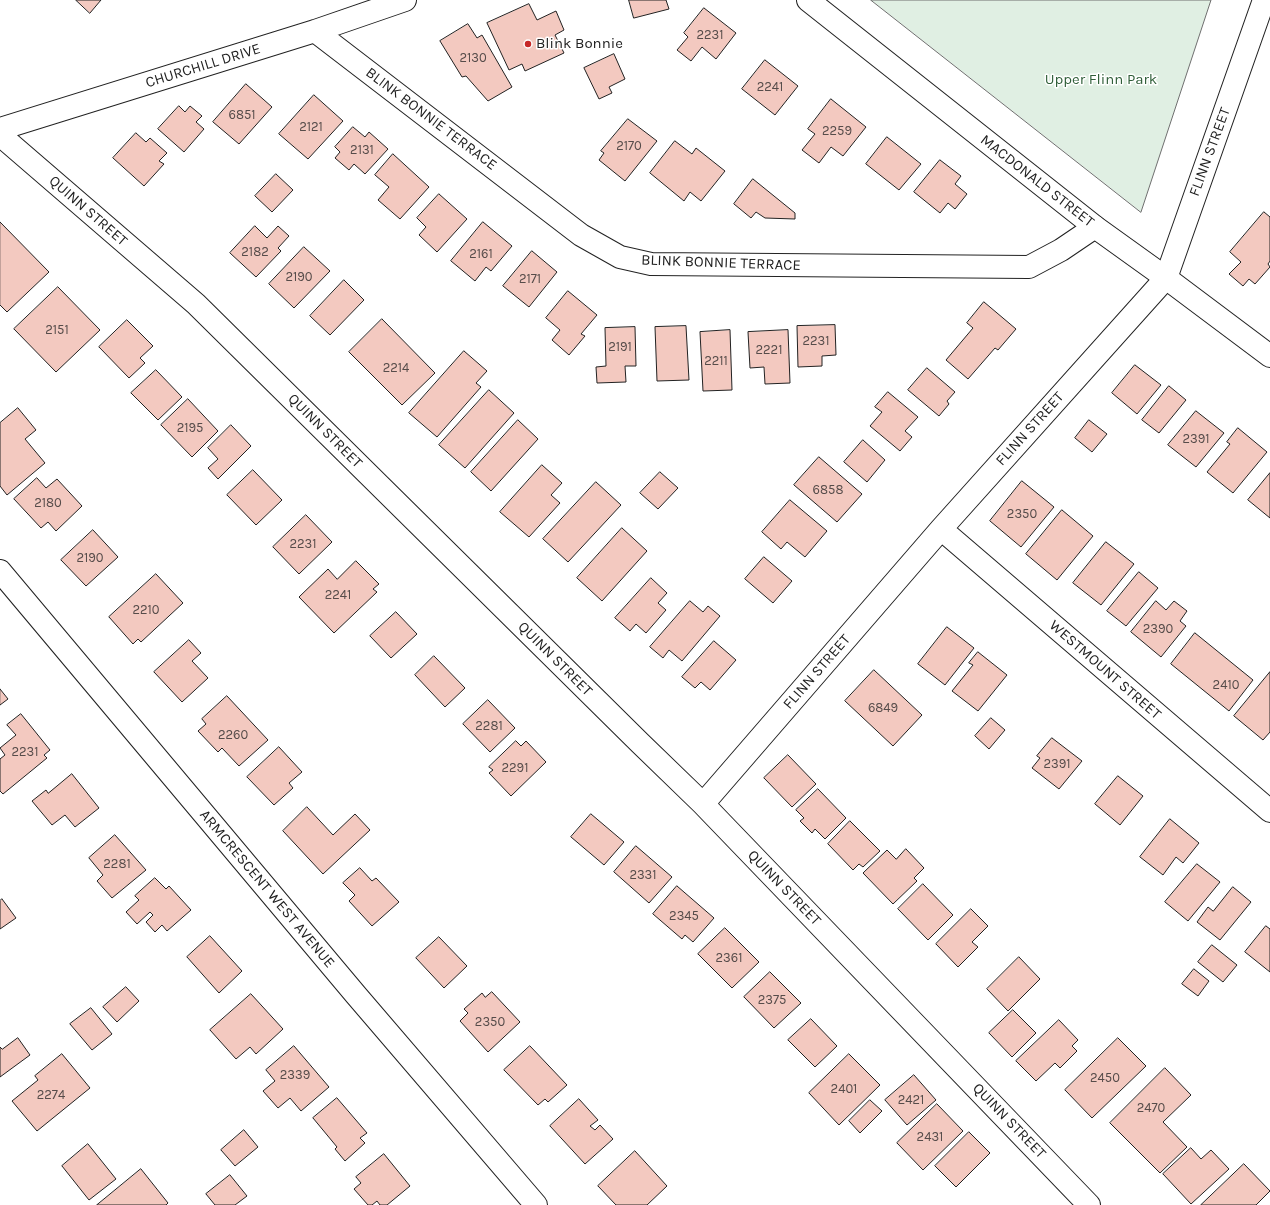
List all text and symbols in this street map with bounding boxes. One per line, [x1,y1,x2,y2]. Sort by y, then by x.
house number: 2231 [696,27,724,43]
place label: Blink Bonnie [536,35,623,53]
marker: Blink Bonnie [523,39,533,49]
street label: CHURCHILL DRIVE [143,40,263,92]
house number: 2130 [459,50,487,66]
street label: BLINK BONNIE TERRACE [362,64,500,174]
park label: Upper Flinn Park [1045,71,1157,89]
house number: 2241 [757,79,783,95]
street label: FLINN STREET [1186,105,1234,199]
house number: 6851 [228,107,256,123]
house number: 2121 [299,119,323,135]
house number: 2259 [822,123,852,139]
street label: MACDONALD STREET [976,131,1098,231]
house number: 2170 [616,138,642,154]
house number: 2131 [350,142,374,158]
street label: QUINN STREET [45,172,131,250]
house number: 2182 [241,244,269,260]
house number: 2161 [469,246,493,262]
street label: BLINK BONNIE TERRACE [641,251,801,275]
house number: 2190 [285,269,313,285]
house number: 2171 [519,271,541,287]
house number: 2151 [45,322,69,338]
house number: 2231 [802,333,830,349]
house number: 2191 [608,339,632,355]
house number: 2221 [756,342,782,358]
house number: 2211 [704,353,728,369]
house number: 2214 [383,360,409,376]
street label: FLINN STREET [992,388,1068,470]
street label: QUINN STREET [284,390,366,472]
house number: 2195 [177,420,203,436]
house number: 2391 [1182,431,1210,447]
house number: 6858 [813,482,843,498]
house number: 2180 [34,495,62,511]
house number: 2350 [1007,506,1037,522]
house number: 2231 [289,536,317,552]
house number: 2190 [76,550,104,566]
house number: 2241 [325,587,351,603]
house number: 2210 [132,602,160,618]
street label: WESTMOUNT STREET [1045,617,1165,723]
street label: QUINN STREET [514,618,596,700]
house number: 2390 [1143,621,1173,637]
street label: FLINN STREET [780,631,854,713]
house number: 2410 [1213,677,1239,693]
house number: 6849 [868,700,898,716]
house number: 2281 [475,718,503,734]
house number: 2260 [218,727,248,743]
house number: 2231 [11,744,39,760]
house number: 2391 [1043,756,1071,772]
house number: 2291 [502,760,528,776]
street label: ARMCRESCENT WEST AVENUE [196,806,338,972]
street label: QUINN STREET [743,847,825,929]
house number: 2281 [103,856,131,872]
house number: 2331 [629,867,657,883]
house number: 2345 [669,908,699,924]
house number: 2361 [716,950,742,966]
house number: 2375 [758,992,786,1008]
house number: 2350 [475,1014,505,1030]
house number: 2339 [280,1067,310,1083]
house number: 2450 [1090,1070,1120,1086]
street label: QUINN STREET [968,1080,1050,1162]
house number: 2401 [831,1081,857,1097]
house number: 2274 [37,1087,65,1103]
house number: 2421 [898,1092,924,1108]
house number: 2470 [1137,1100,1165,1116]
house number: 2431 [917,1129,943,1145]

